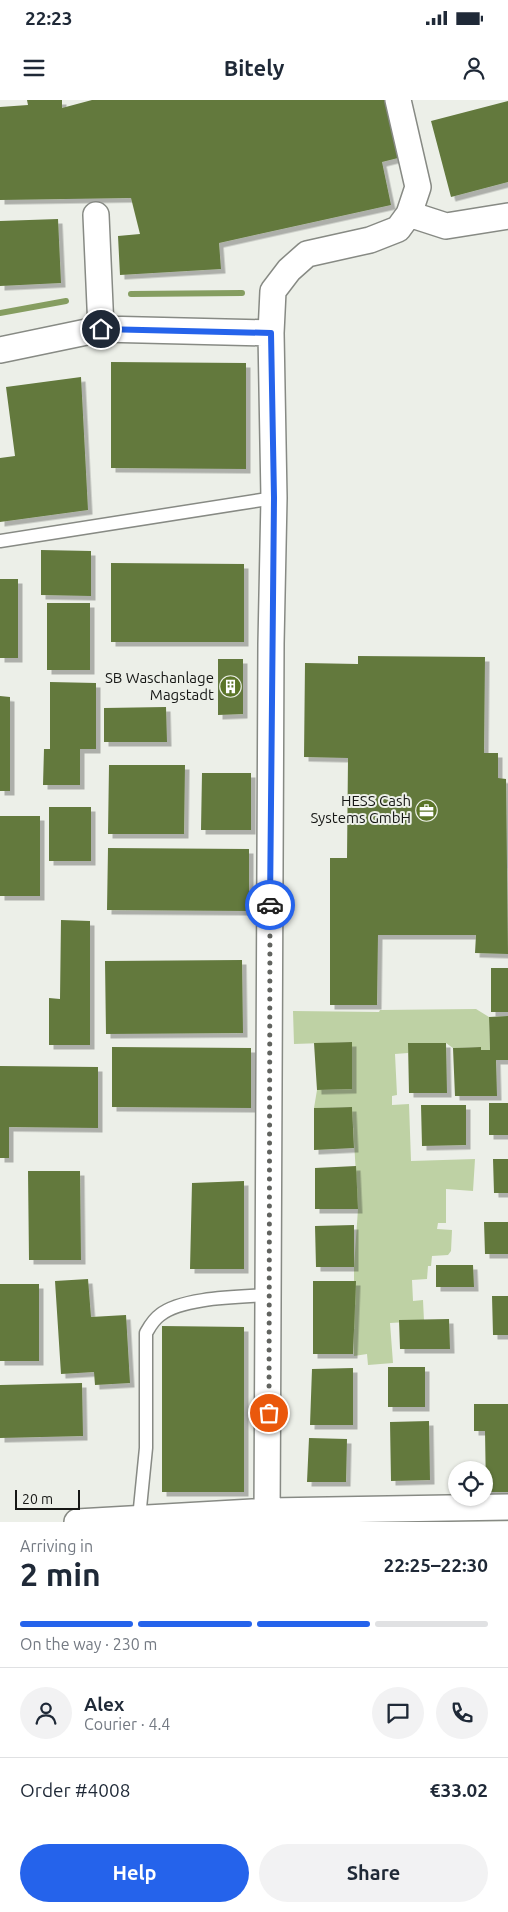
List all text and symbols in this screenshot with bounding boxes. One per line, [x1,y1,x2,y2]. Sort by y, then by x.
text: 22:23 [25,7,73,29]
icon: menu [20,54,48,82]
icon: person [460,54,488,82]
text: Bitely [224,55,284,80]
pin [80,308,122,350]
icon: home [87,315,115,343]
place label: SB Waschanlage Magstadt [105,669,214,703]
building icon: SB Waschanlage Magstadt [218,675,242,699]
place label: HESS Cash Systems GmbH [310,792,411,826]
office icon: HESS Cash Systems GmbH [415,798,439,822]
courier [245,880,295,930]
icon: car [256,891,284,919]
pin [248,1392,290,1434]
icon: bag [255,1399,283,1427]
map controls [448,1461,493,1506]
button: locate [448,1461,493,1506]
scale bar [15,1487,80,1510]
text: 20 m [22,1491,53,1507]
text: Arriving in [20,1537,93,1555]
text: 22:25–22:30 [383,1554,488,1576]
text: 2 min [20,1556,101,1592]
text: On the way · 230 m [20,1635,157,1653]
button: person [20,1687,72,1739]
button: chat [372,1687,424,1739]
button: phone [436,1687,488,1739]
text: Alex [84,1693,124,1715]
text: Courier · 4.4 [84,1715,170,1733]
text: Order #4008 [20,1779,130,1801]
text: €33.02 [430,1779,488,1801]
button: Help [20,1844,249,1902]
button: Share [259,1844,488,1902]

